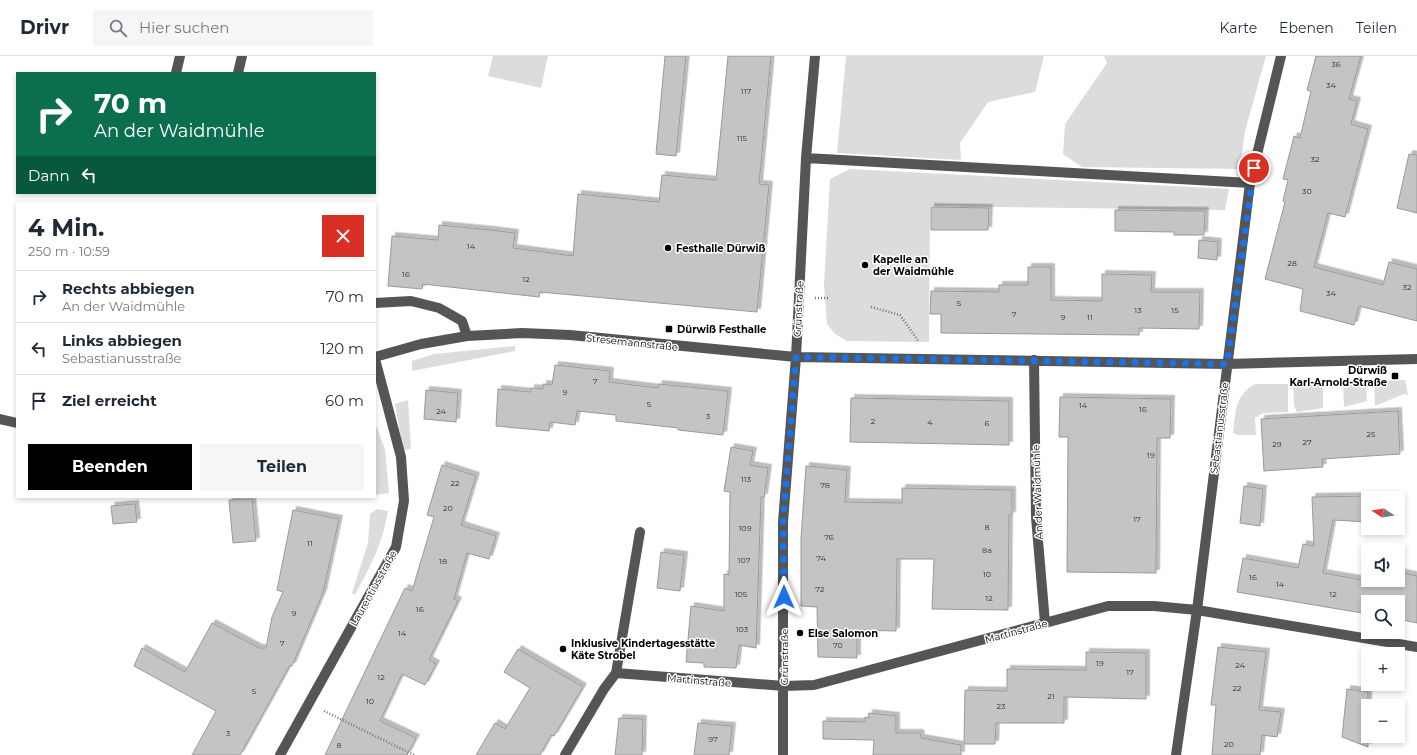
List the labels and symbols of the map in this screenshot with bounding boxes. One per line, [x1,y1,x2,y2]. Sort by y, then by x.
house number: 36 [1331,59,1341,69]
house number: 34 [1326,80,1337,90]
house number: 117 [741,86,752,96]
house number: 115 [737,133,748,143]
pin [1237,151,1271,185]
house number: 32 [1310,154,1320,164]
house number: 30 [1302,186,1312,196]
house number: 14 [467,241,476,251]
place label: Festhalle Dürwiß [676,242,765,255]
marker: Festhalle Dürwiß [663,243,673,253]
place label: Kapelle an der Waidmühle [873,253,954,278]
house number: 28 [1287,258,1297,268]
marker: Kapelle an der Waidmühle [860,260,870,270]
house number: 16 [402,269,410,279]
house number: 12 [522,274,530,284]
street label: Grünstraße [791,281,806,338]
house number: 32 [1402,282,1412,292]
house number: 34 [1326,288,1337,298]
house number: 5 [957,298,962,308]
house number: 13 [1134,305,1142,315]
house number: 15 [1171,305,1179,315]
house number: 7 [1012,309,1017,319]
house number: 9 [1061,312,1066,322]
house number: 11 [1087,312,1093,322]
place label: Dürwiß Festhalle [677,323,766,336]
marker: Dürwiß Festhalle [664,324,674,334]
street label: Stresemannstraße [585,331,678,354]
place label: Dürwiß Karl-Arnold-Straße [1289,364,1387,389]
marker: Dürwiß Karl-Arnold-Straße [1390,371,1400,381]
house number: 7 [593,376,598,386]
street label: Sebastianusstraße [1207,382,1232,474]
house number: 9 [563,387,568,397]
house number: 5 [647,399,652,409]
house number: 14 [1079,400,1088,410]
house number: 16 [1139,404,1147,414]
house number: 24 [436,406,447,416]
house number: 3 [706,411,711,421]
house number: 2 [871,416,876,426]
house number: 4 [927,417,933,427]
house number: 6 [985,418,990,428]
house number: 25 [1366,429,1376,439]
house number: 27 [1302,437,1312,447]
house number: 29 [1272,439,1282,449]
street label: An der Waidmühle [1029,444,1046,540]
house number: 19 [1147,450,1155,460]
house number: 113 [741,474,752,484]
house number: 22 [450,478,460,488]
house number: 78 [820,480,830,490]
north arrow [1361,491,1405,535]
house number: 20 [443,503,453,513]
house number: 17 [1133,514,1141,524]
house number: 8 [984,522,990,532]
house number: 109 [738,523,752,533]
house number: 76 [824,532,834,542]
house number: 11 [307,538,313,548]
house number: 8a [982,545,992,555]
street label: Laurentiusstraße [347,548,400,628]
house number: 74 [816,553,826,563]
house number: 107 [738,555,751,565]
house number: 18 [439,556,447,566]
house number: 10 [983,569,991,579]
house number: 16 [1249,572,1257,582]
position arrow [763,576,805,618]
house number: 14 [1276,579,1285,589]
house number: 72 [815,584,825,594]
house number: 105 [735,589,748,599]
house number: 12 [1329,589,1337,599]
house number: 12 [985,593,993,603]
house number: 16 [416,604,424,614]
house number: 9 [292,608,297,618]
street label: Martinstraße [983,617,1049,646]
house number: 103 [736,624,749,634]
place label: Else Salomon [808,627,878,640]
house number: 14 [398,628,407,638]
marker: Else Salomon [795,628,805,638]
street label: Grünstraße [778,629,791,685]
place label: Inklusive Kindertagesstätte Käte Strobel [571,637,715,662]
house number: 7 [280,638,285,648]
house number: 70 [833,640,843,650]
marker: Inklusive Kindertagesstätte Käte Strobel [558,644,568,654]
house number: 19 [1096,658,1104,668]
house number: 24 [1235,660,1246,670]
house number: 17 [1126,667,1134,677]
street label: Martinstraße [666,671,732,690]
house number: 12 [377,672,385,682]
house number: 22 [1232,683,1242,693]
house number: 5 [252,686,257,696]
house number: 21 [1047,691,1055,701]
house number: 10 [366,696,374,706]
house number: 23 [996,701,1006,711]
house number: 3 [226,728,231,738]
house number: 97 [708,734,718,744]
house number: 20 [1224,739,1234,749]
house number: 8 [336,740,342,750]

